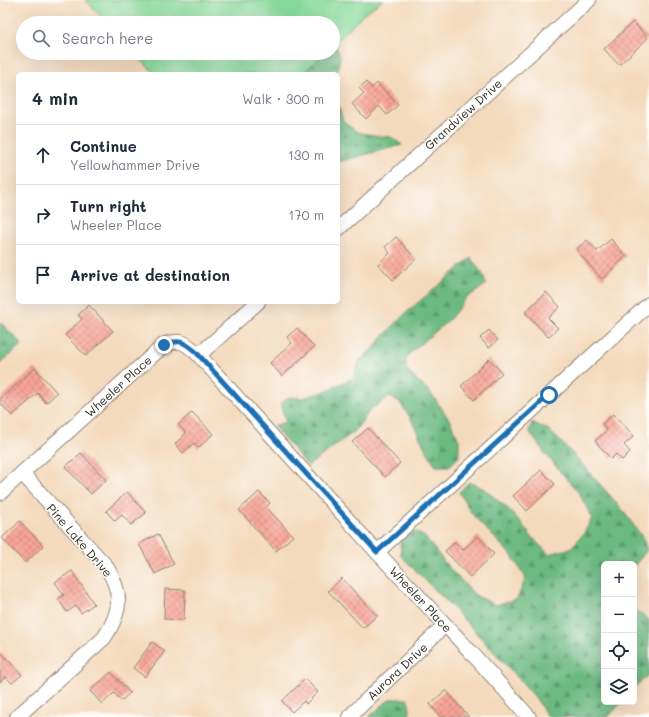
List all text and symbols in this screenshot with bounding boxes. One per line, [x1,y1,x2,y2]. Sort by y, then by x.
search box [16,16,340,60]
icon: search [30,27,52,49]
text: Search here [62,28,153,48]
street label: Grandview Drive [421,75,505,153]
text: 4 min [32,87,78,109]
text: Walk · 300 m [242,90,324,107]
text: Continue [70,136,137,156]
icon: ahead [32,144,54,166]
text: 130 m [288,146,324,163]
text: Yellowhammer Drive [70,156,200,173]
text: Turn right [70,196,147,216]
icon: right [32,204,54,226]
text: 170 m [288,206,324,223]
text: Wheeler Place [70,216,162,233]
icon: arrive [32,264,54,286]
text: Arrive at destination [70,265,230,285]
route end [155,336,173,354]
street label: Wheeler Place [81,352,155,420]
route start [540,386,558,404]
street label: Pine Lake Drive [44,500,116,580]
map controls [601,561,637,705]
button: + [601,561,637,597]
street label: Wheeler Place [386,563,456,635]
button: − [601,597,637,633]
button: locate [601,633,637,669]
street label: Aurora Drive [363,639,431,703]
button: layers [601,669,637,705]

